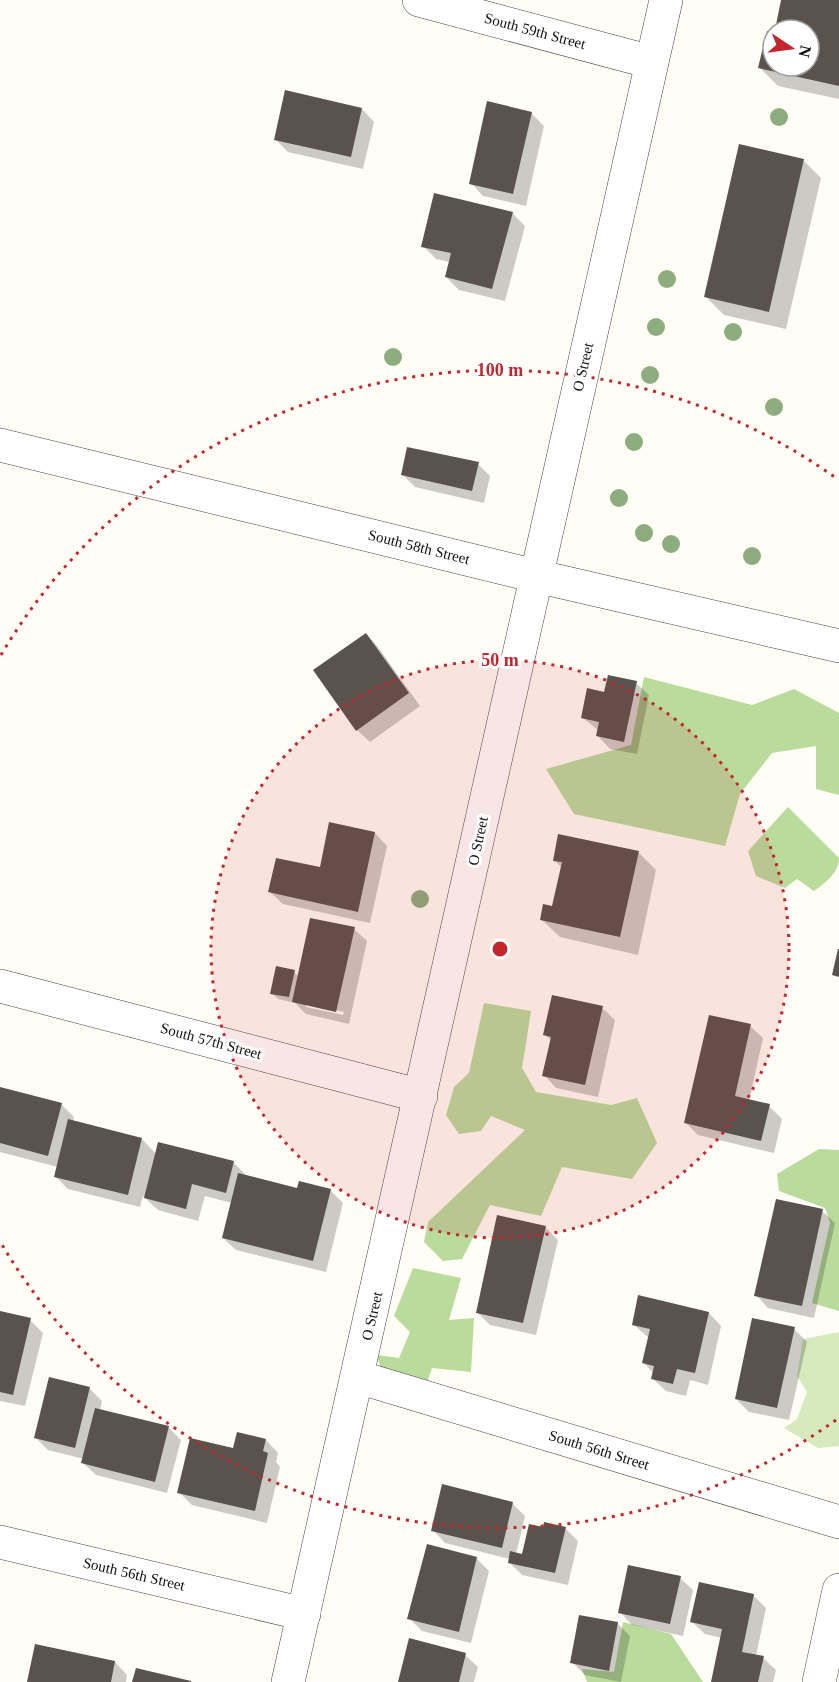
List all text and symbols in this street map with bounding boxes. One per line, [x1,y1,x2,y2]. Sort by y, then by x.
street label: South 59th Street [483,10,588,52]
north arrow [761,18,821,78]
text: N [795,44,815,59]
street label: O Street [570,340,597,393]
text: 100 m [477,360,523,380]
street label: South 58th Street [367,527,472,568]
text: 50 m [481,650,519,670]
street label: O Street [465,814,491,867]
centre of rings [490,939,510,959]
street label: South 57th Street [159,1020,264,1062]
street label: O Street [359,1289,386,1342]
street label: South 56th Street [547,1427,652,1473]
street label: South 56th Street [81,1554,187,1594]

